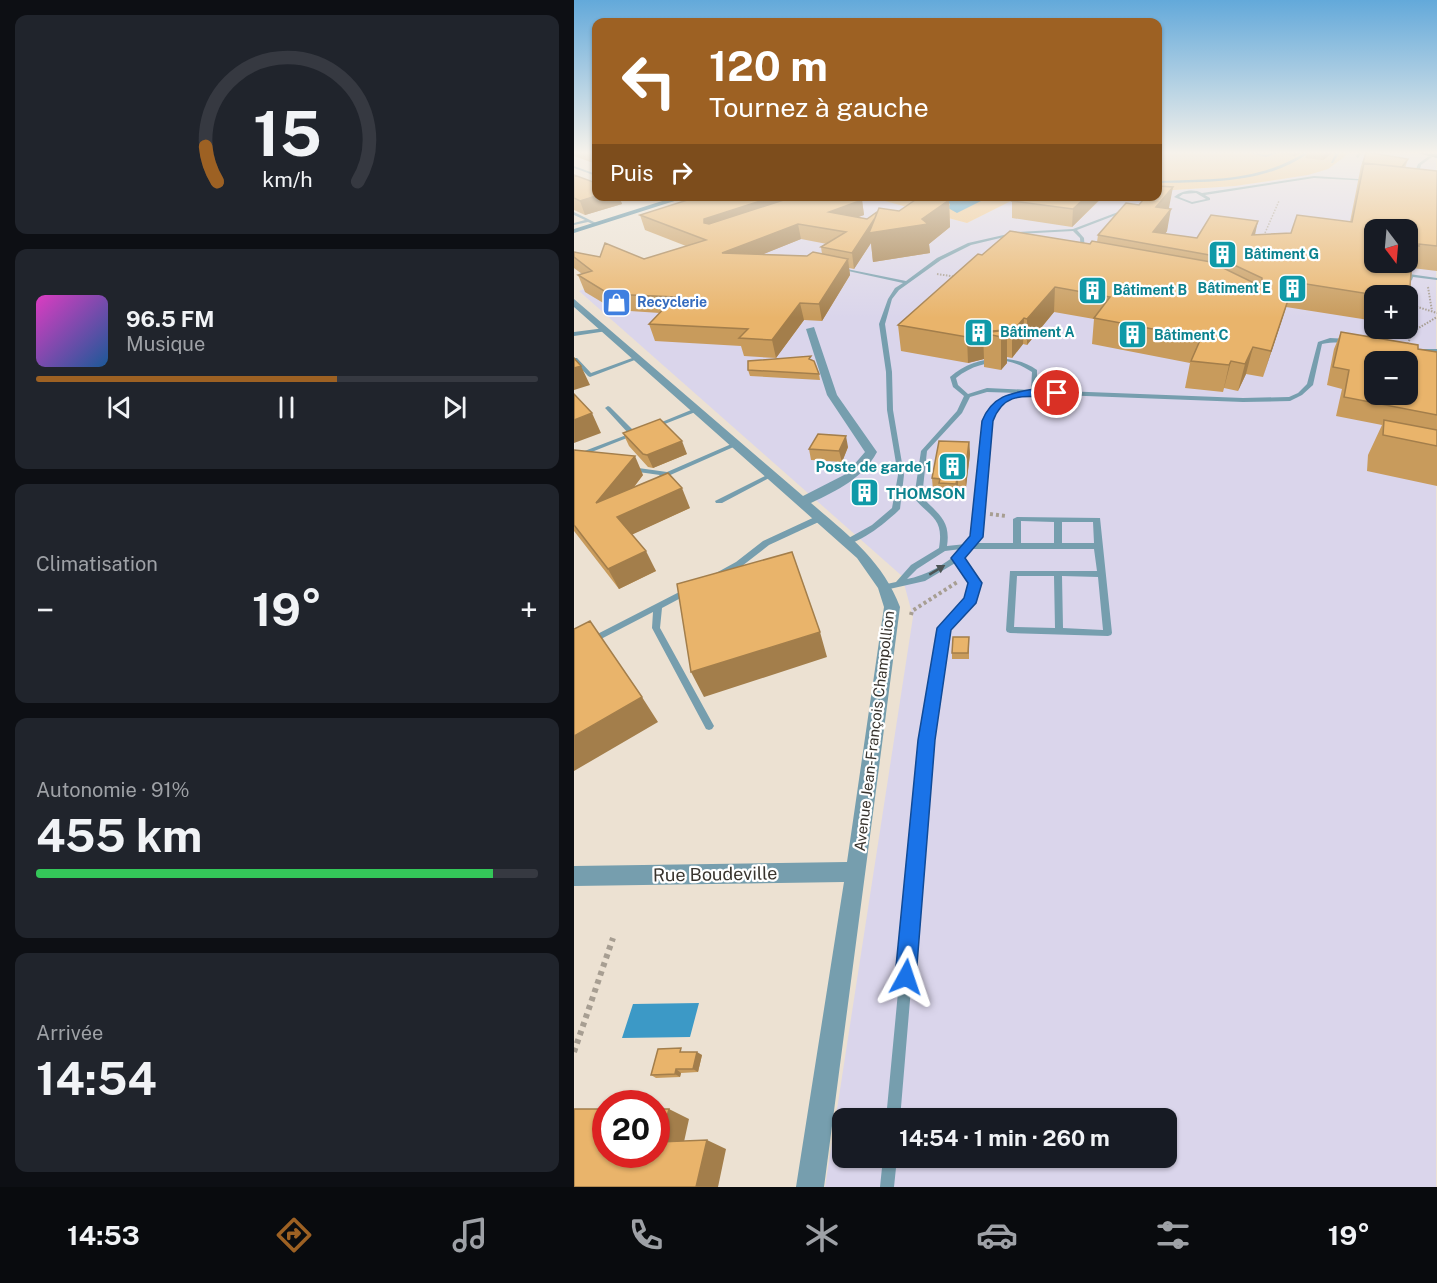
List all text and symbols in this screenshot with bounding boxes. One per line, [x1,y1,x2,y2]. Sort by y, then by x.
text: 120 m [709,41,828,90]
icon: left [610,42,688,120]
text: Tournez à gauche [709,91,929,123]
text: 15 [253,97,321,170]
icon: right [665,156,698,189]
text: Puis [610,160,653,186]
text: km/h [262,167,312,192]
north arrow [1364,219,1418,273]
map controls [1364,219,1418,405]
building icon: Bâtiment G [1207,238,1239,270]
place label: Bâtiment G [1244,246,1319,262]
building icon: Bâtiment E [1276,272,1308,304]
building icon: Bâtiment B [1076,274,1108,306]
place label: Bâtiment E [1198,280,1271,296]
place label: Bâtiment B [1113,282,1187,298]
button: + [1364,285,1418,339]
shop icon: Recyclerie [600,286,632,318]
place label: Recyclerie [637,294,707,310]
text: 96.5 FM [126,306,214,332]
building icon: Bâtiment A [963,316,995,348]
building icon: Bâtiment C [1117,319,1149,351]
place label: Bâtiment A [1000,324,1075,340]
place label: Bâtiment C [1154,327,1229,343]
text: Musique [126,332,205,356]
button: − [1364,351,1418,405]
pin [1031,367,1082,418]
icon: arrive [1040,376,1073,409]
icon: previous [103,391,136,424]
icon: pause [270,391,303,424]
icon: next [438,391,471,424]
building icon: Poste de garde 1 [937,450,969,482]
place label: Poste de garde 1 [816,458,932,475]
building icon: THOMSON [849,477,881,509]
place label: THOMSON [886,485,965,502]
text: Climatisation [36,552,158,576]
one-way arrow [928,565,945,576]
text: 19° [252,583,322,636]
text: − [36,591,54,629]
text: + [520,591,538,629]
street label: Avenue Jean-François Champollion [851,610,897,852]
text: Autonomie · 91% [36,778,190,802]
text: 455 km [36,809,202,862]
street label: Rue Boudeville [653,862,777,886]
position arrow [874,945,938,1009]
text: Arrivée [36,1021,103,1045]
text: 14:54 [36,1052,157,1105]
speed limit sign: 20 [592,1090,670,1168]
text: 14:54 · 1 min · 260 m [899,1125,1110,1151]
icon: directions [273,1214,315,1256]
icon: music [449,1214,491,1256]
icon: phone [625,1214,667,1256]
icon: climate [801,1214,843,1256]
icon: car [976,1214,1018,1256]
icon: filters [1152,1214,1194,1256]
text: 14:53 [67,1219,140,1251]
text: 19° [1328,1219,1370,1251]

